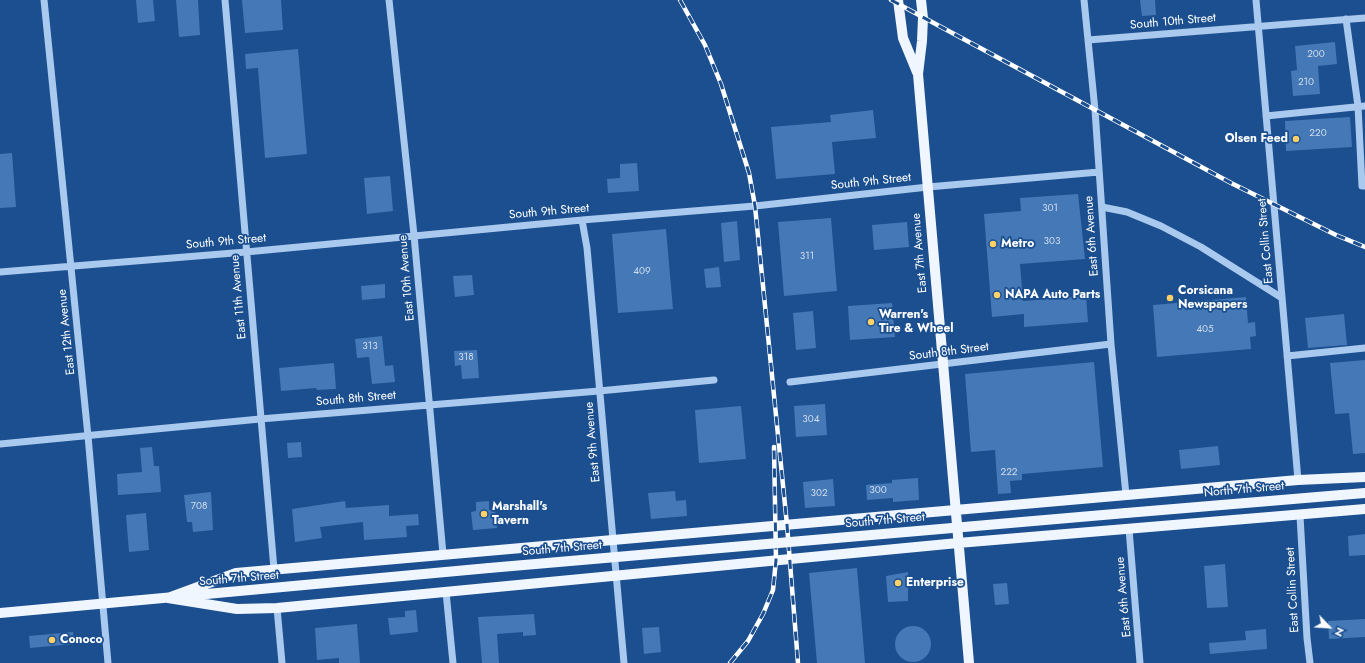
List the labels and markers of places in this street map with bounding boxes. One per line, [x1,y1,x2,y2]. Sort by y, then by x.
place label: Olsen Feed [1225,132,1288,146]
marker: Olsen Feed [1291,134,1301,144]
place label: Metro [1001,237,1034,251]
marker: Metro [988,239,998,249]
place label: Corsicana Newspapers [1178,284,1247,312]
place label: NAPA Auto Parts [1005,288,1100,302]
marker: NAPA Auto Parts [992,290,1002,300]
marker: Corsicana Newspapers [1165,293,1175,303]
place label: Warren's Tire & Wheel [879,308,953,336]
marker: Warren's Tire & Wheel [866,317,876,327]
place label: Marshall's Tavern [492,500,547,528]
marker: Marshall's Tavern [479,509,489,519]
place label: Enterprise [906,576,964,590]
marker: Enterprise [893,578,903,588]
place label: Conoco [60,633,102,647]
marker: Conoco [47,635,57,645]

